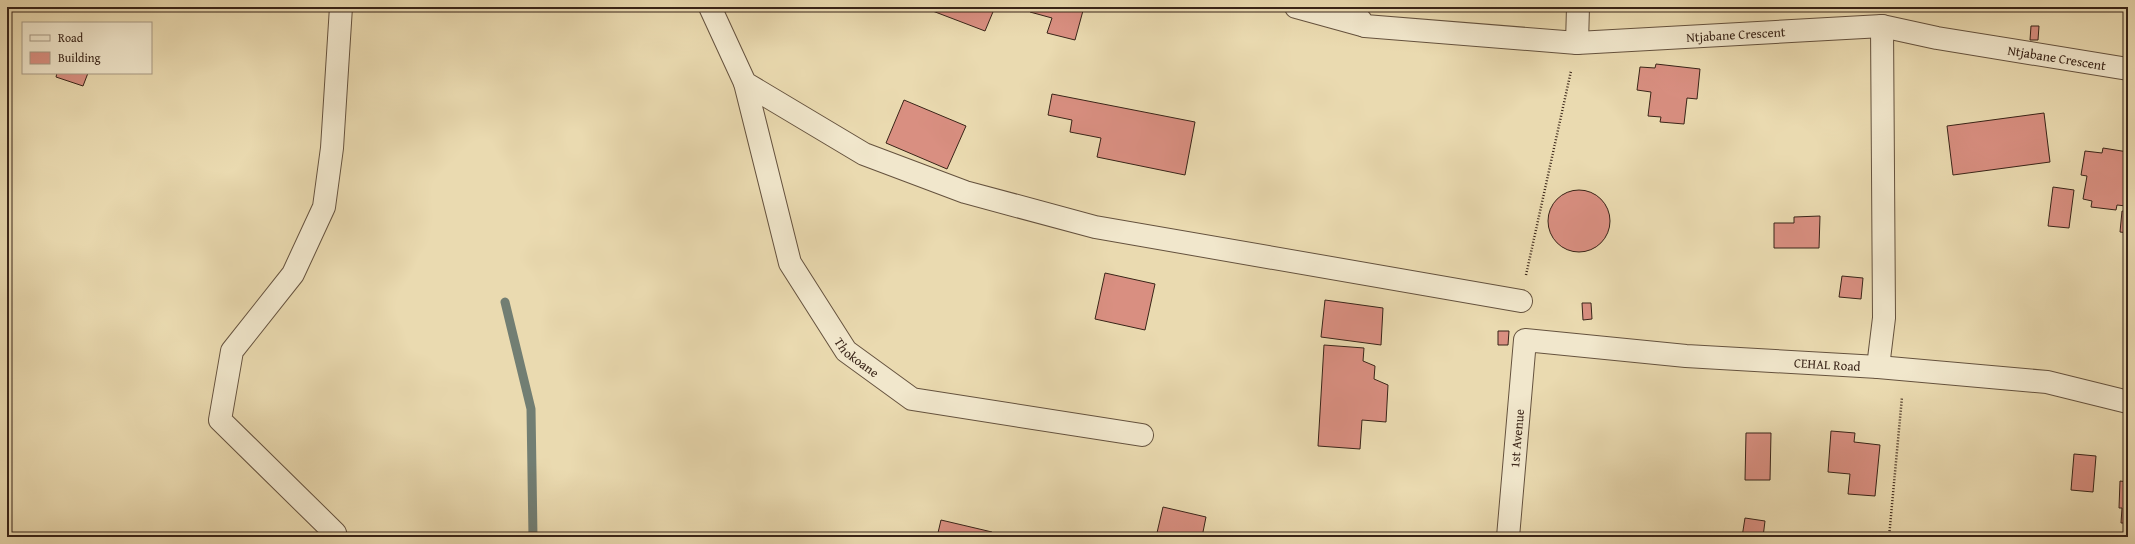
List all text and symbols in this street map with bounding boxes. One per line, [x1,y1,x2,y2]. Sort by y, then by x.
legend [22,22,152,74]
street label: Ntjabane Crescent [1686,22,1786,47]
text: Road [58,29,84,46]
street label: Ntjabane Crescent [2006,41,2108,75]
text: Building [58,49,101,66]
street label: Thokoane [830,334,883,382]
street label: CEHAL Road [1793,353,1861,376]
street label: 1st Avenue [1505,408,1529,469]

